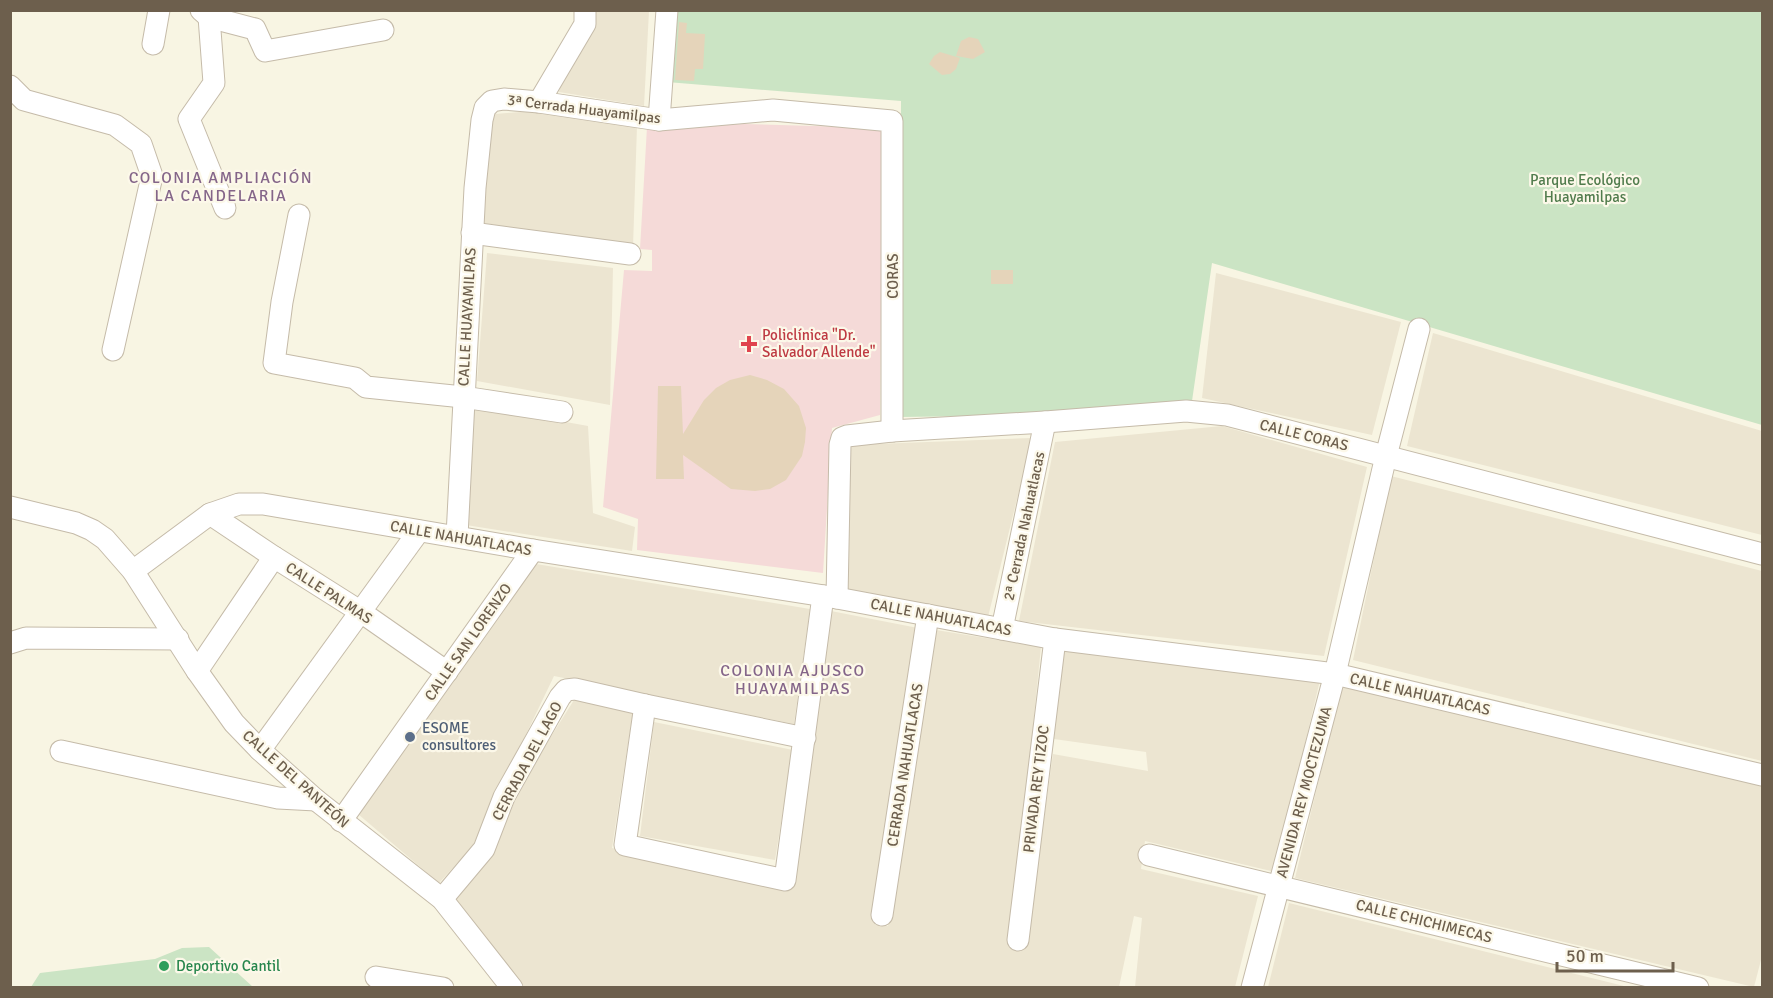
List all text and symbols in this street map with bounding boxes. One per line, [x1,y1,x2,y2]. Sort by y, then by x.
street label: 3ª Cerrada Huayamilpas [506,91,662,127]
district label: COLONIA AMPLIACIÓN LA CANDELARIA [129,168,313,206]
park label: Parque Ecológico Huayamilpas [1530,171,1640,206]
street label: CALLE HUAYAMILPAS [454,247,480,387]
street label: CORAS [884,253,902,299]
place label: Policlínica "Dr. Salvador Allende" [762,326,876,361]
marker: Policlínica "Dr. Salvador Allende" [740,335,758,353]
street label: CALLE CORAS [1258,415,1350,455]
street label: 2ª Cerrada Nahuatlacas [999,450,1049,602]
street label: CALLE NAHUATLACAS [389,517,533,559]
street label: CALLE PALMAS [282,558,376,628]
street label: CALLE SAN LORENZO [421,580,515,704]
street label: CALLE NAHUATLACAS [869,594,1013,640]
district label: COLONIA AJUSCO HUAYAMILPAS [720,661,866,699]
street label: CALLE NAHUATLACAS [1348,669,1492,719]
street label: CERRADA NAHUATLACAS [883,682,927,848]
street label: CERRADA DEL LAGO [488,698,566,824]
street label: AVENIDA REY MOCTEZUMA [1272,704,1336,880]
place label: ESOME consultores [422,719,497,754]
street label: PRIVADA REY TIZOC [1019,724,1053,854]
street label: CALLE DEL PANTEÓN [239,726,354,832]
marker: ESOME consultores [403,730,417,744]
street label: CALLE CHICHIMECAS [1354,895,1494,947]
scale bar [1557,935,1672,973]
text: 50 m [1566,945,1604,967]
place label: Deportivo Cantil [176,957,280,975]
marker: Deportivo Cantil [157,959,171,973]

